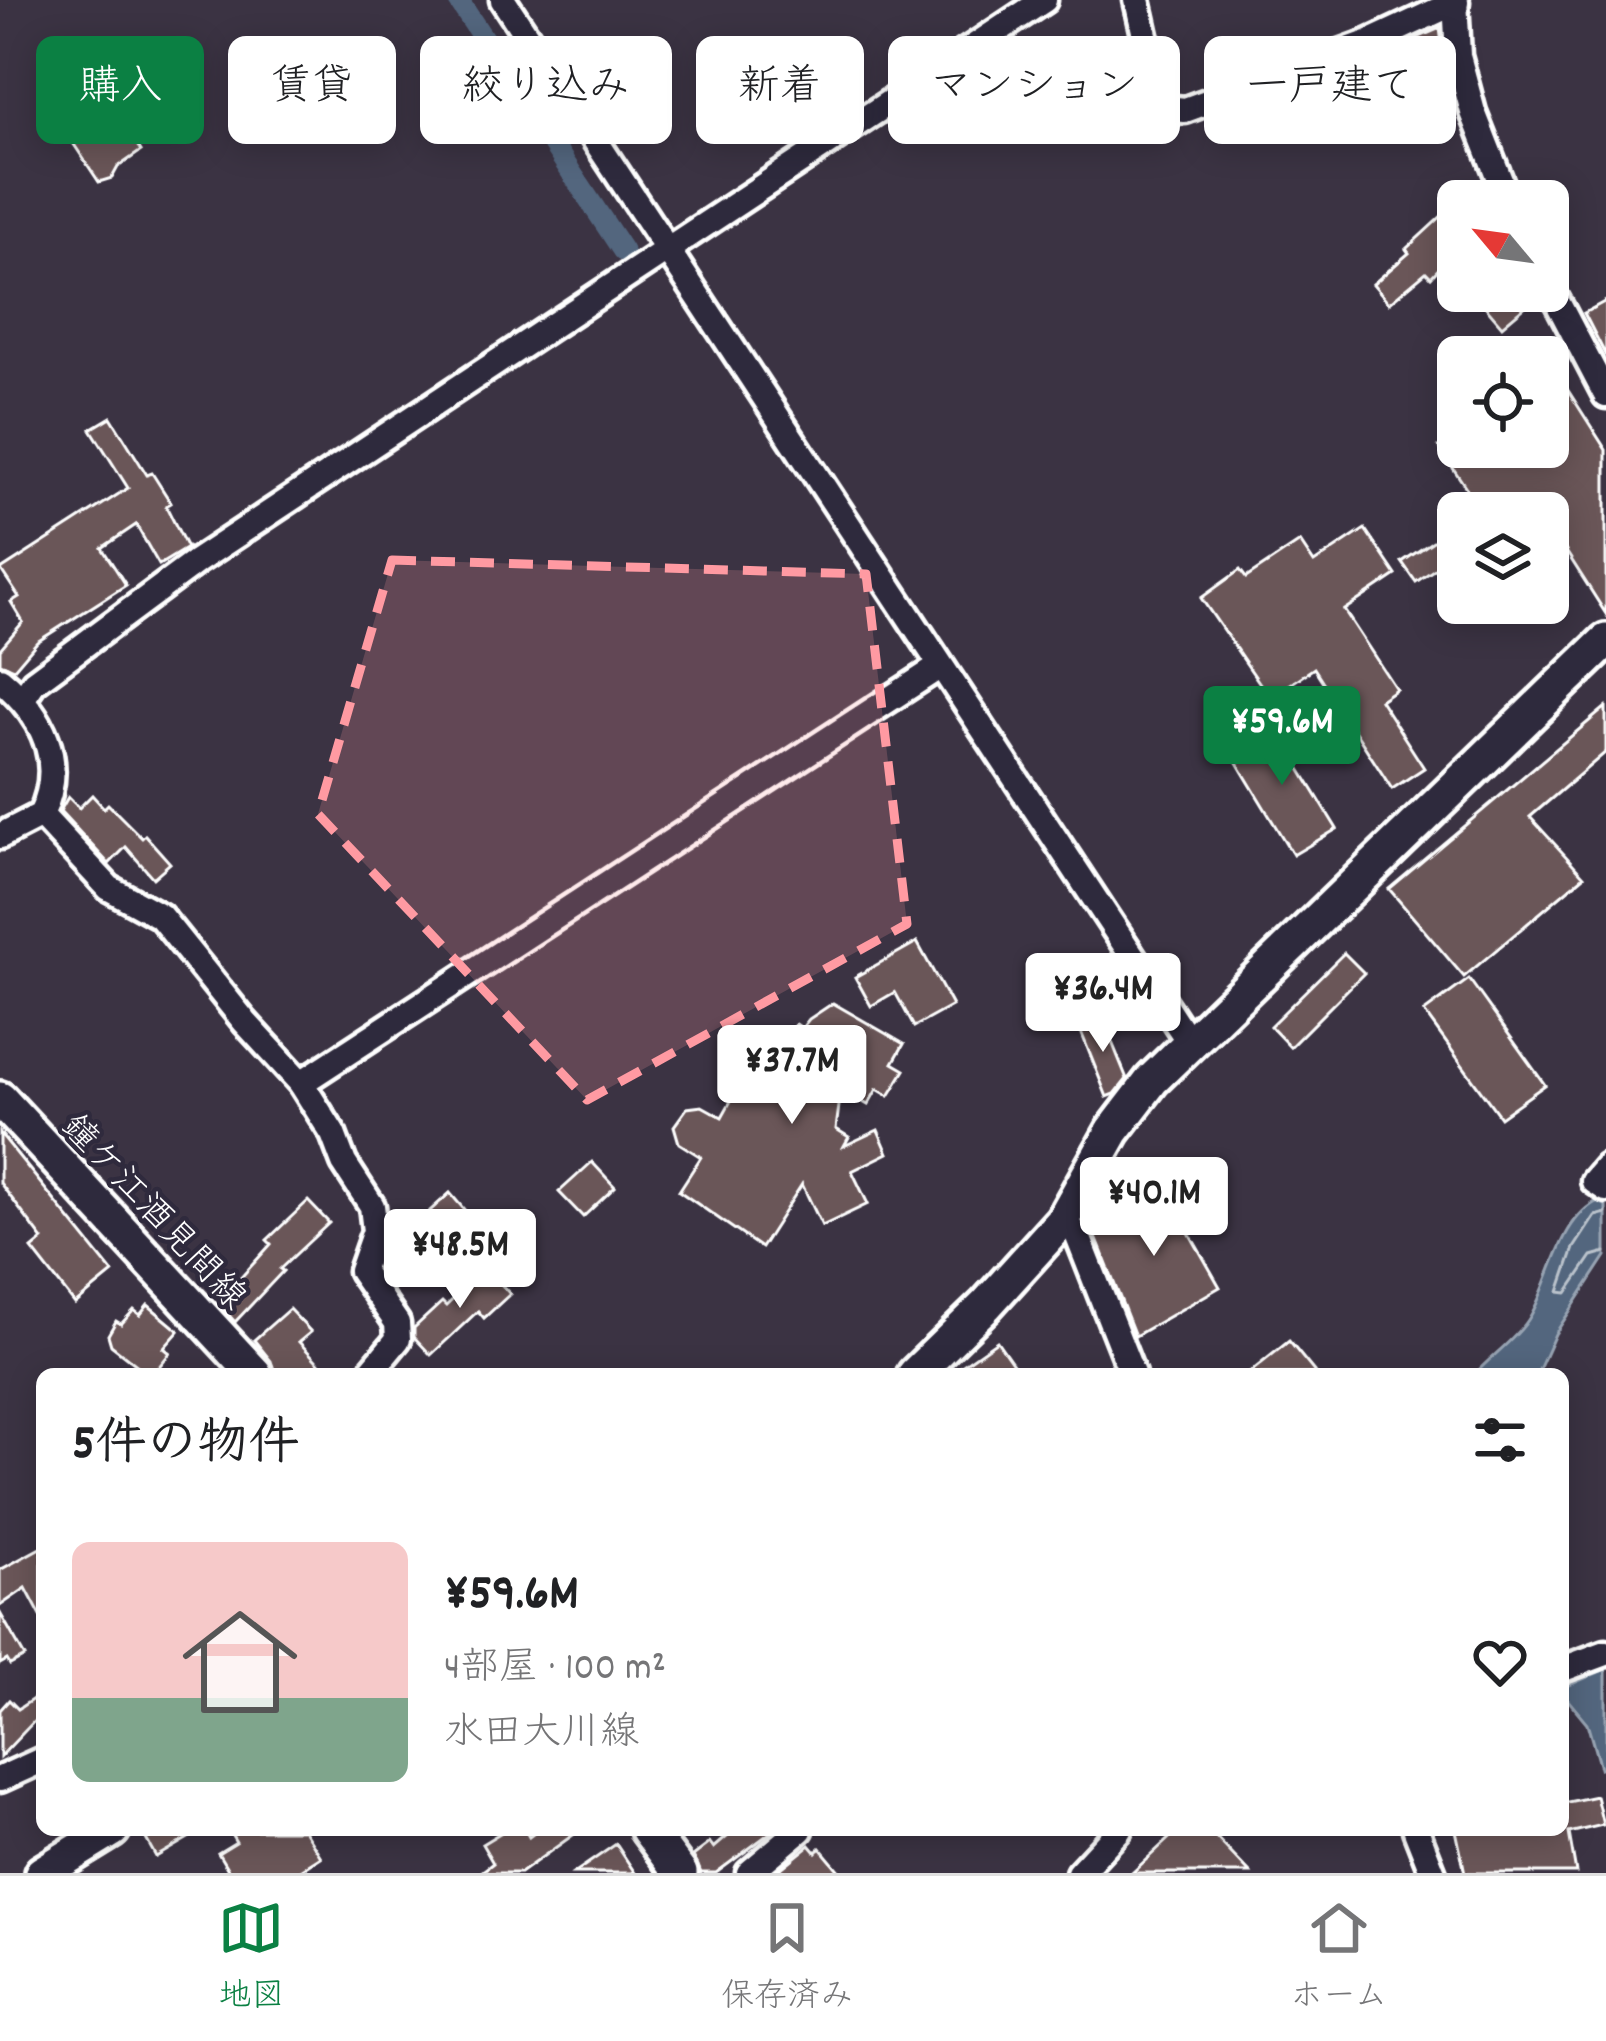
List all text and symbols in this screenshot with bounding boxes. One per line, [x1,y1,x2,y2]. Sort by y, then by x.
chip: 購入 [36,36,204,144]
chip: 賃貸 [228,36,396,144]
chip: 絞り込み [420,36,672,144]
chip: 新着 [696,36,864,144]
chip: マンション [888,36,1180,144]
chip: 一戸建て [1204,36,1456,144]
north arrow [1437,180,1569,312]
map controls [1437,180,1569,624]
button: locate [1437,336,1569,468]
button: layers [1437,492,1569,624]
pin: ¥59.6M [1184,686,1380,788]
text: ¥59.6M [1230,697,1334,752]
pin: ¥36.4M [1005,953,1201,1055]
text: ¥36.4M [1053,964,1153,1019]
pin: ¥37.7M [694,1025,890,1127]
text: ¥37.7M [744,1036,840,1091]
street label: 鐘ケ江酒見間線 [47,1104,257,1324]
pin: ¥40.1M [1056,1157,1252,1259]
text: ¥40.1M [1107,1168,1201,1223]
pin: ¥48.5M [362,1209,558,1311]
text: ¥48.5M [411,1220,509,1275]
icon: filters [1467,1407,1533,1473]
text: 5件の物件 [72,1411,300,1483]
text: ¥59.6M [444,1561,579,1633]
icon: home [168,1590,312,1734]
icon: heart [1467,1629,1533,1695]
text: 4部屋 · 100 m² [444,1643,666,1698]
text: 水田大川線 [444,1708,639,1763]
tab: 地図 [218,1895,284,2022]
tab: 保存済み [721,1895,853,2022]
tab: ホーム [1290,1895,1388,2022]

